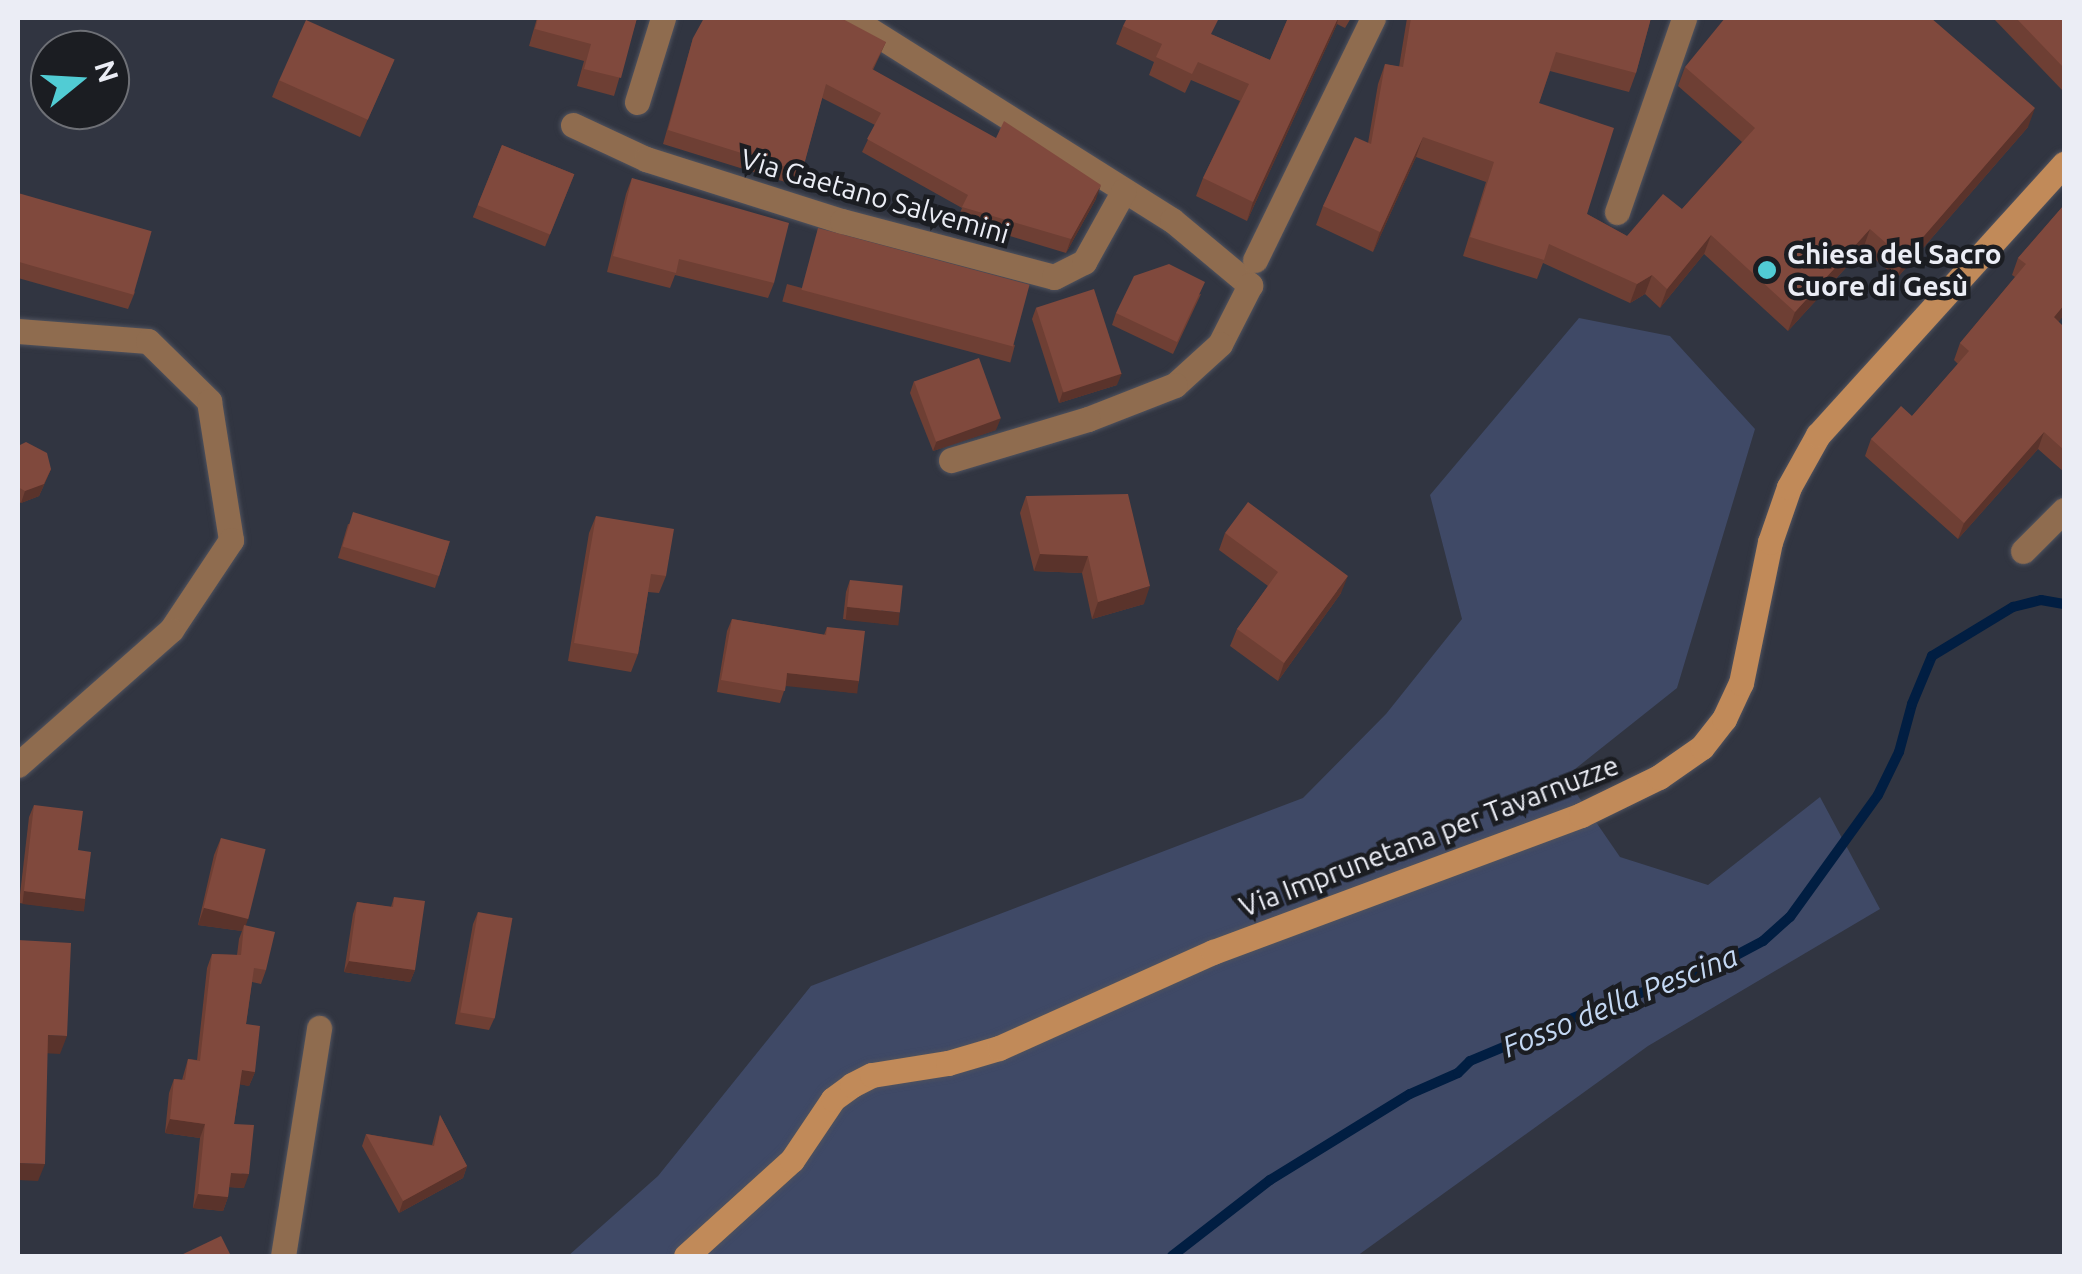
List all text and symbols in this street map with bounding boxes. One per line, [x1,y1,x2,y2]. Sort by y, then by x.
north arrow [30,30,130,130]
text: N [89,56,125,86]
street label: Via Gaetano Salvemini [737,142,1013,250]
place label: Chiesa del Sacro Cuore di Gesù [1787,237,2002,303]
marker: Chiesa del Sacro Cuore di Gesù [1756,259,1778,281]
street label: Via Imprunetana per Tavarnuzze [1235,748,1623,924]
water label: Fosso della Pescina [1497,937,1743,1065]

